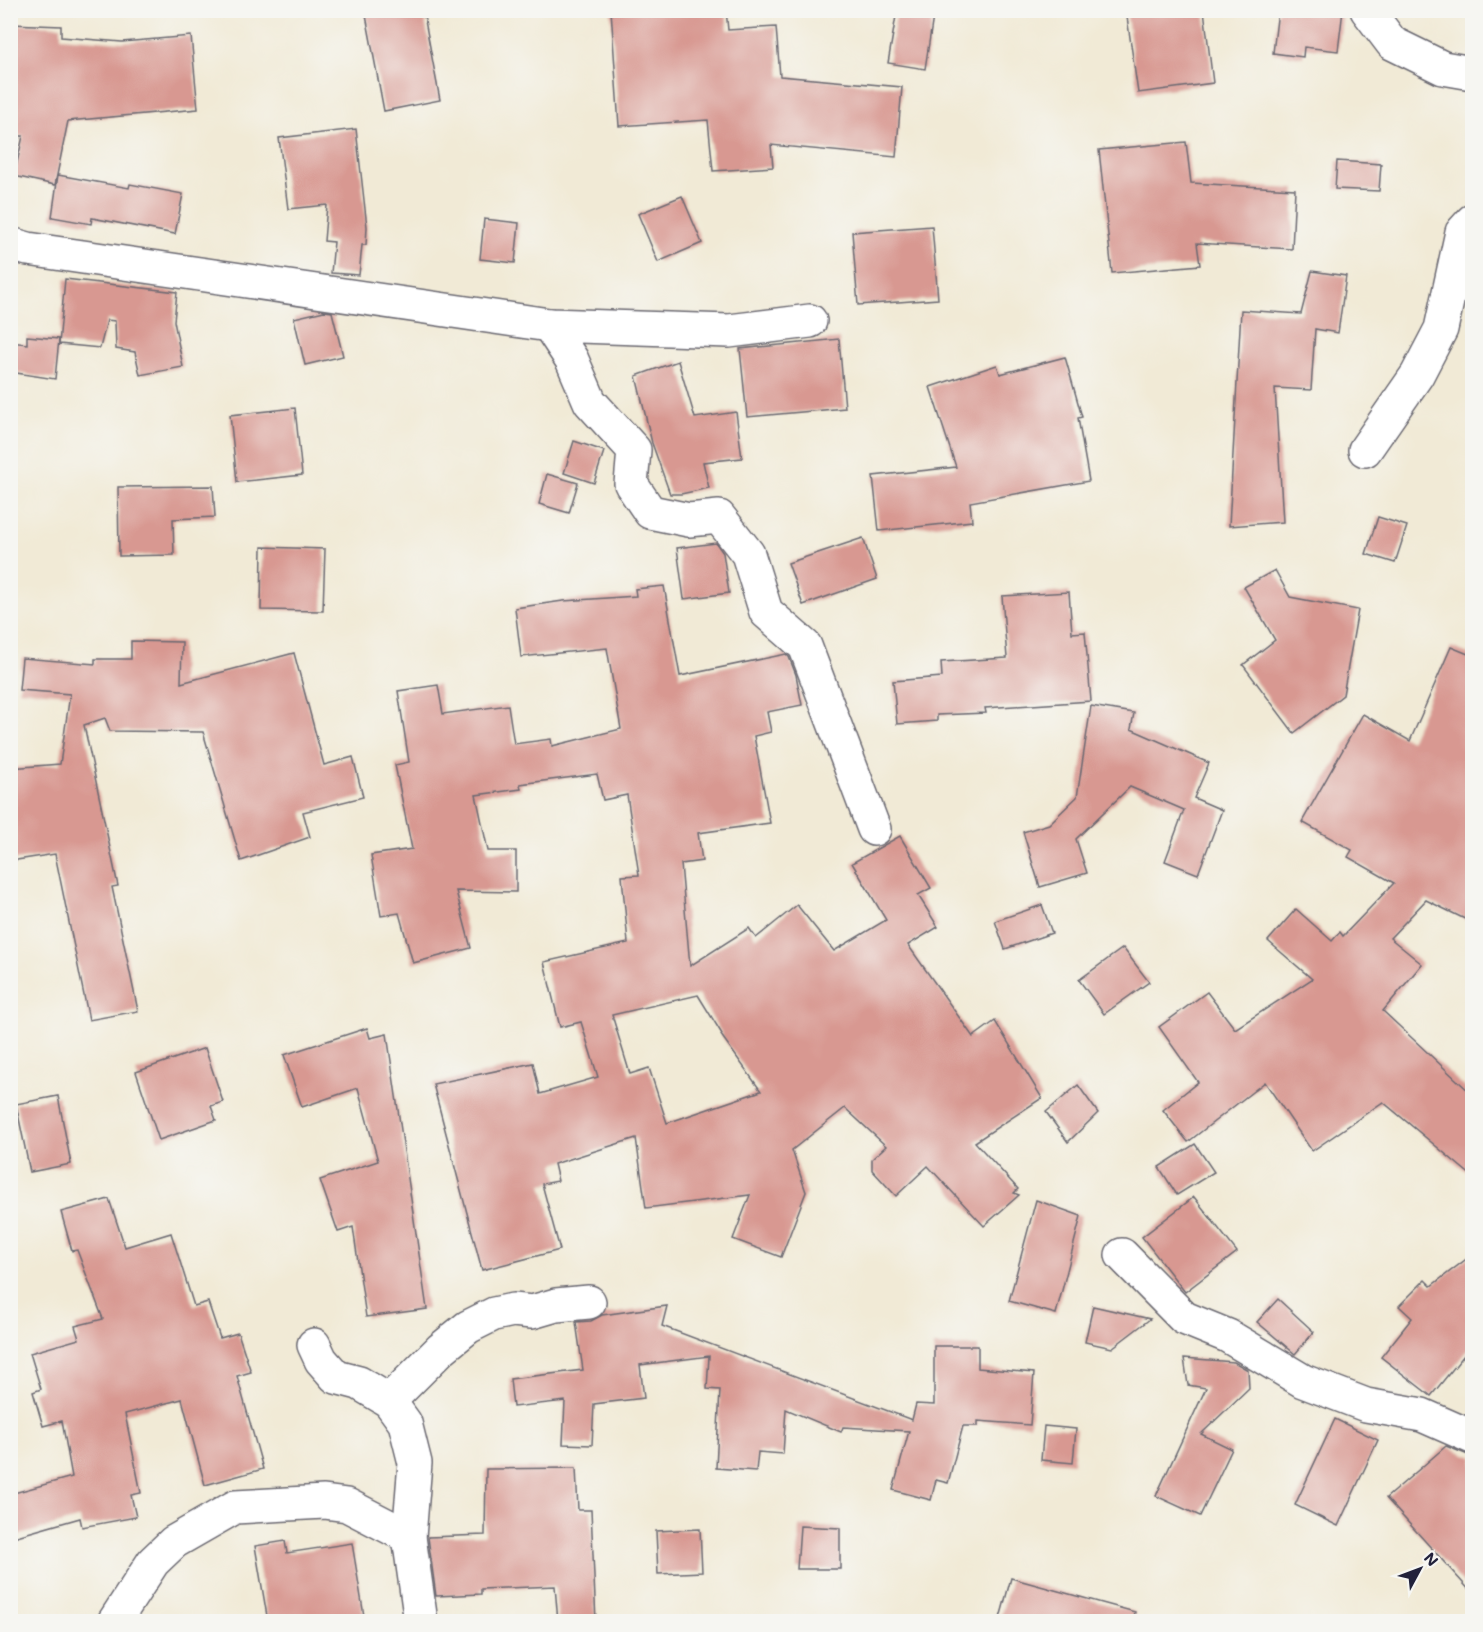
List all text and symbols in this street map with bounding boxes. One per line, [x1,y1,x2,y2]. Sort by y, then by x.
north arrow [1390,1539,1450,1599]
text: N [1420,1547,1444,1570]

